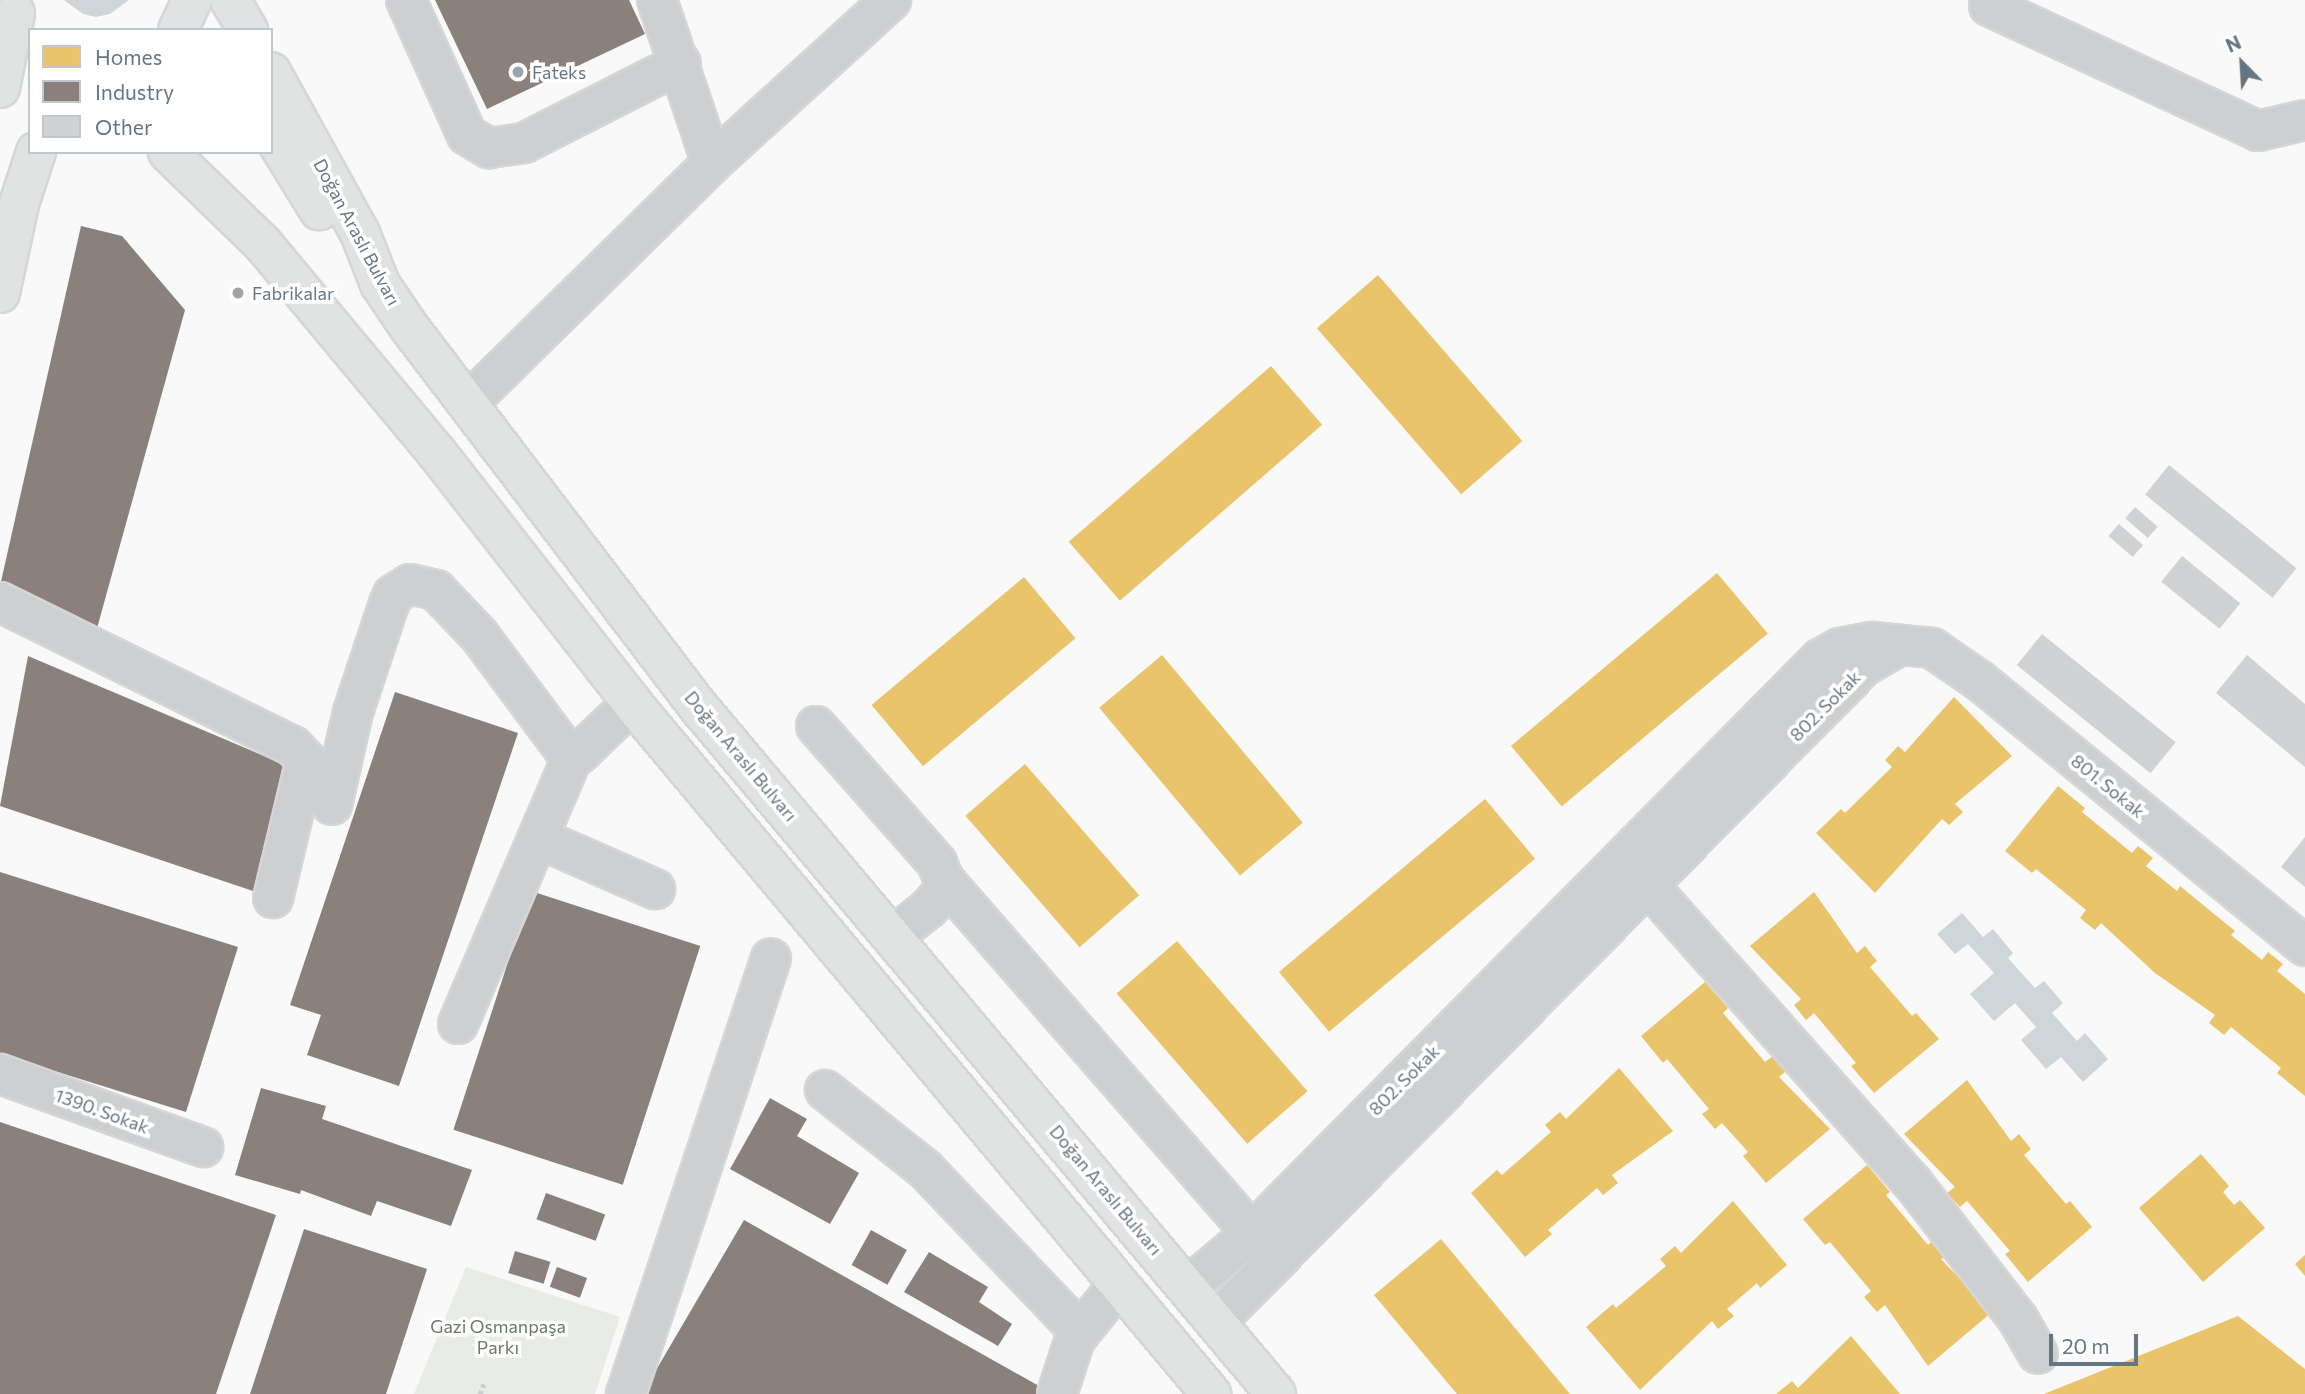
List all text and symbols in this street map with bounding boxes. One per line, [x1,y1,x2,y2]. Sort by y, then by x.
legend [28,28,273,154]
north arrow [2207,28,2277,98]
text: N [2222,30,2244,57]
text: Homes [95,44,162,69]
place label: Fateks [532,61,586,83]
marker: Fateks [510,64,526,80]
text: Industry [95,79,174,104]
text: Other [95,114,152,139]
street label: Doğan Araslı Bulvarı [309,155,405,309]
place label: Fabrikalar [252,282,334,304]
marker: Fabrikalar [230,285,246,301]
street label: 802. Sokak [1785,666,1865,746]
street label: Doğan Araslı Bulvarı [680,687,802,825]
street label: 801. Sokak [2067,750,2149,822]
street label: 802. Sokak [1364,1040,1444,1120]
street label: 1390. Sokak [52,1084,152,1138]
street label: Doğan Araslı Bulvarı [1045,1121,1167,1259]
park label: Gazi Osmanpaşa Parkı [430,1316,566,1358]
scale bar [2053,1320,2142,1364]
text: 20 m [2062,1333,2110,1358]

